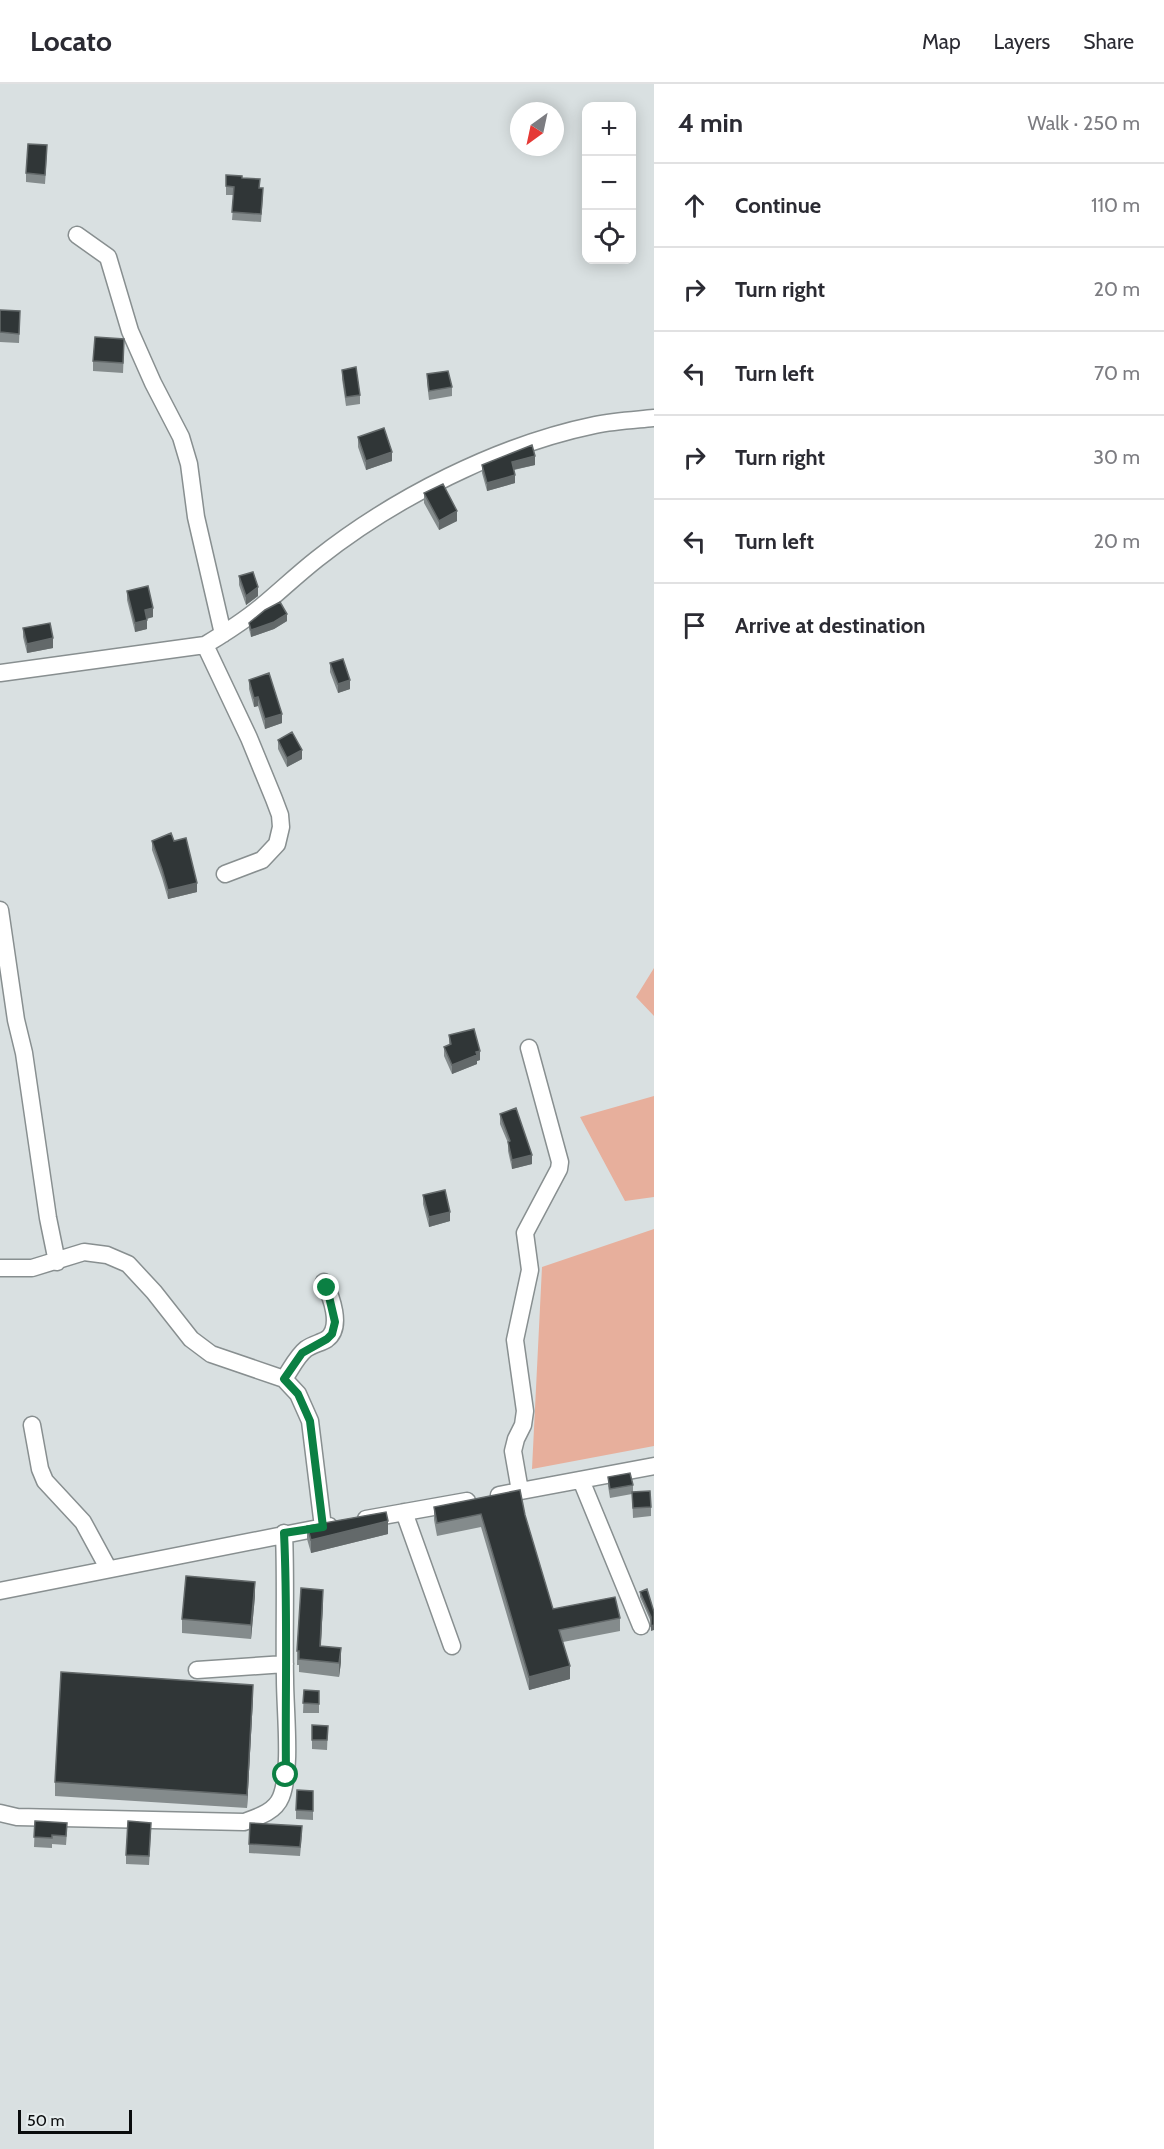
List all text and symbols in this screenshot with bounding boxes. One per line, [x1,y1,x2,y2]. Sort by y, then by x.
text: Locato [30,24,112,58]
text: Map [922,29,961,54]
text: Layers [994,29,1050,54]
text: Share [1083,29,1134,54]
north arrow [510,102,564,156]
map controls [582,102,636,264]
button: + [582,102,636,156]
text: 4 min [678,107,743,139]
text: Walk · 250 m [1028,111,1140,135]
button: − [582,156,636,210]
icon: ahead [678,189,711,222]
text: Continue [735,192,821,219]
text: 110 m [1091,193,1140,217]
button: locate [582,210,636,264]
icon: right [678,273,711,306]
text: Turn right [735,276,825,303]
text: 20 m [1094,277,1140,301]
icon: left [678,357,711,390]
text: Turn left [735,360,814,387]
text: 70 m [1094,361,1140,385]
icon: right [678,441,711,474]
text: Turn right [735,444,825,471]
text: 30 m [1093,445,1140,469]
icon: left [678,525,711,558]
text: Turn left [735,528,814,555]
text: 20 m [1094,529,1140,553]
icon: arrive [678,609,711,642]
text: Arrive at destination [735,612,925,639]
route end [313,1274,339,1300]
route start [272,1761,298,1787]
scale bar [18,2107,132,2134]
text: 50 m [27,2111,64,2130]

